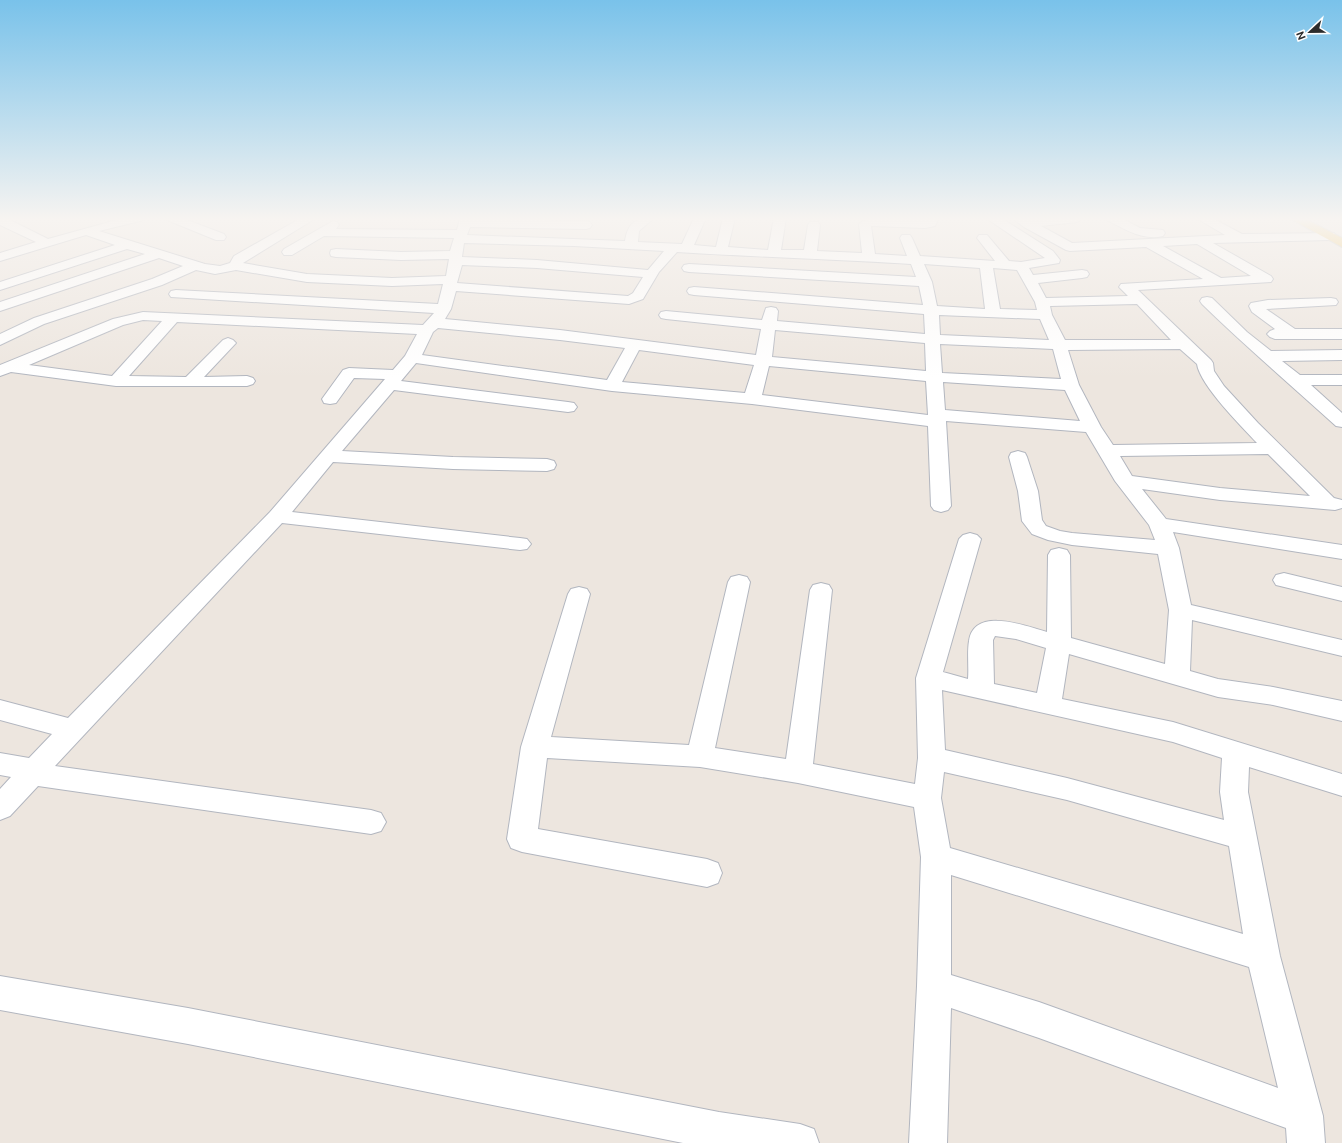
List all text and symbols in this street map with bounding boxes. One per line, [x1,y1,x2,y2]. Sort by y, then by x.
north arrow [1290,12,1330,52]
text: N [1294,30,1308,42]

